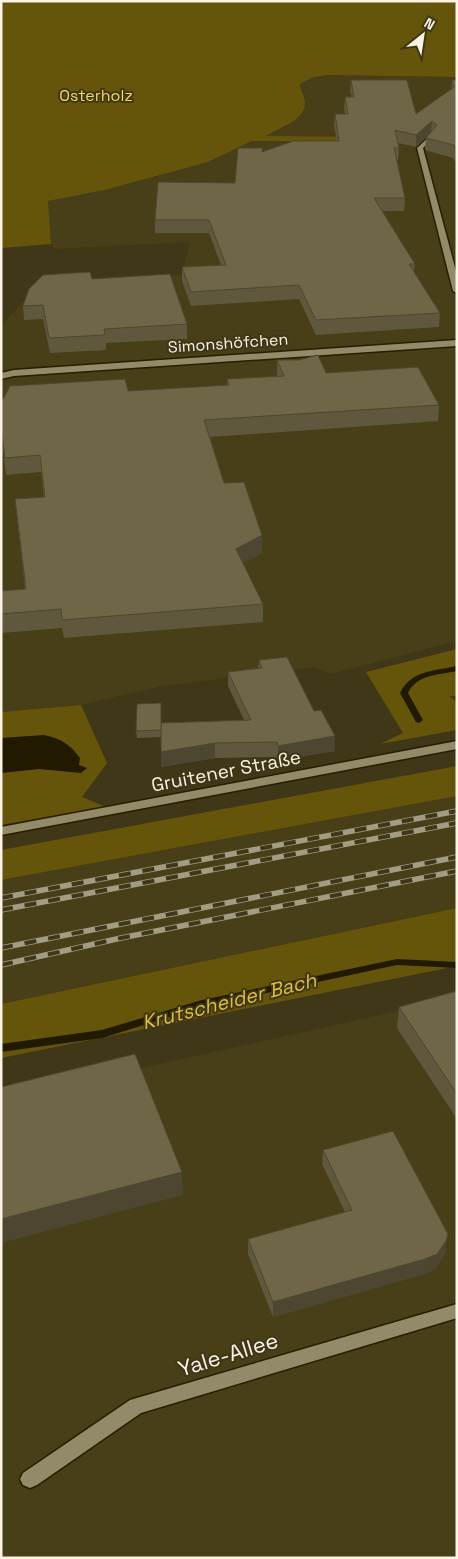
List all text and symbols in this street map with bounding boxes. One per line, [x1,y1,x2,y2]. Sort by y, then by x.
north arrow [398,10,448,60]
text: N [421,14,438,34]
park label: Osterholz [59,85,133,106]
street label: Simonshöfchen [167,328,289,358]
street label: Gruitener Straße [149,744,303,798]
water label: Krutscheider Bach [139,967,320,1035]
street label: Yale-Allee [175,1326,281,1382]

